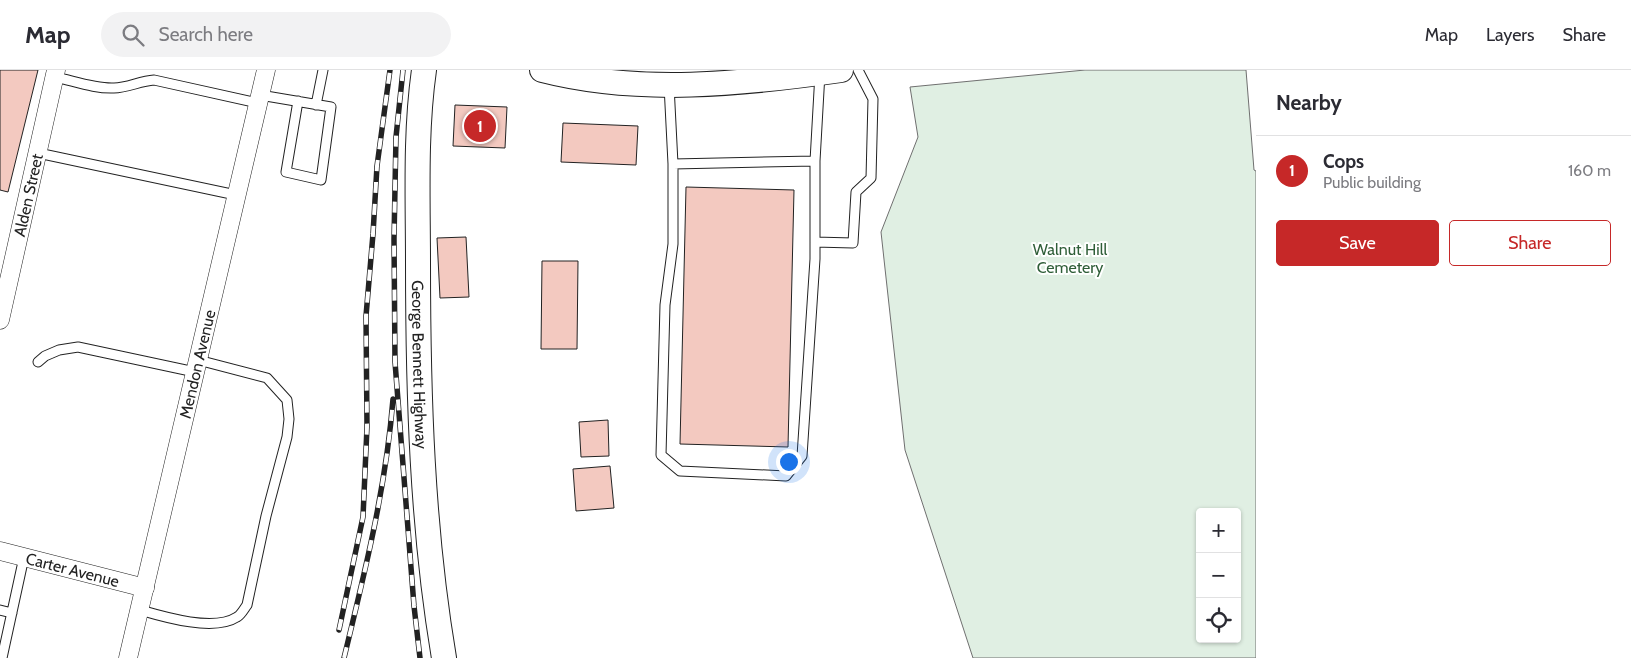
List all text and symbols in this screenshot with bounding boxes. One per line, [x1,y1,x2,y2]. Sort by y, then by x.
search box [101,12,451,57]
text: Map [25,20,71,49]
icon: search [119,21,147,49]
text: Search here [159,23,253,46]
text: Map [1425,24,1458,46]
text: Layers [1486,24,1535,46]
text: Share [1563,24,1606,46]
text: Nearby [1276,90,1342,115]
pin: 1 [464,107,496,145]
text: Cops [1323,150,1364,173]
street label: Alden Street [9,151,47,238]
text: 1 [1289,161,1295,180]
text: 160 m [1568,161,1611,180]
text: Public building [1323,173,1421,192]
button: Save [1276,220,1439,266]
button: Share [1449,220,1611,266]
park label: Walnut Hill Cemetery [1033,240,1107,277]
street label: George Bennett Highway [409,280,432,450]
street label: Mendon Avenue [175,308,219,420]
your location [776,449,802,475]
map controls [1196,508,1241,643]
button: + [1196,508,1241,553]
street label: Carter Avenue [24,549,121,591]
button: − [1196,553,1241,598]
button: locate [1196,598,1241,643]

